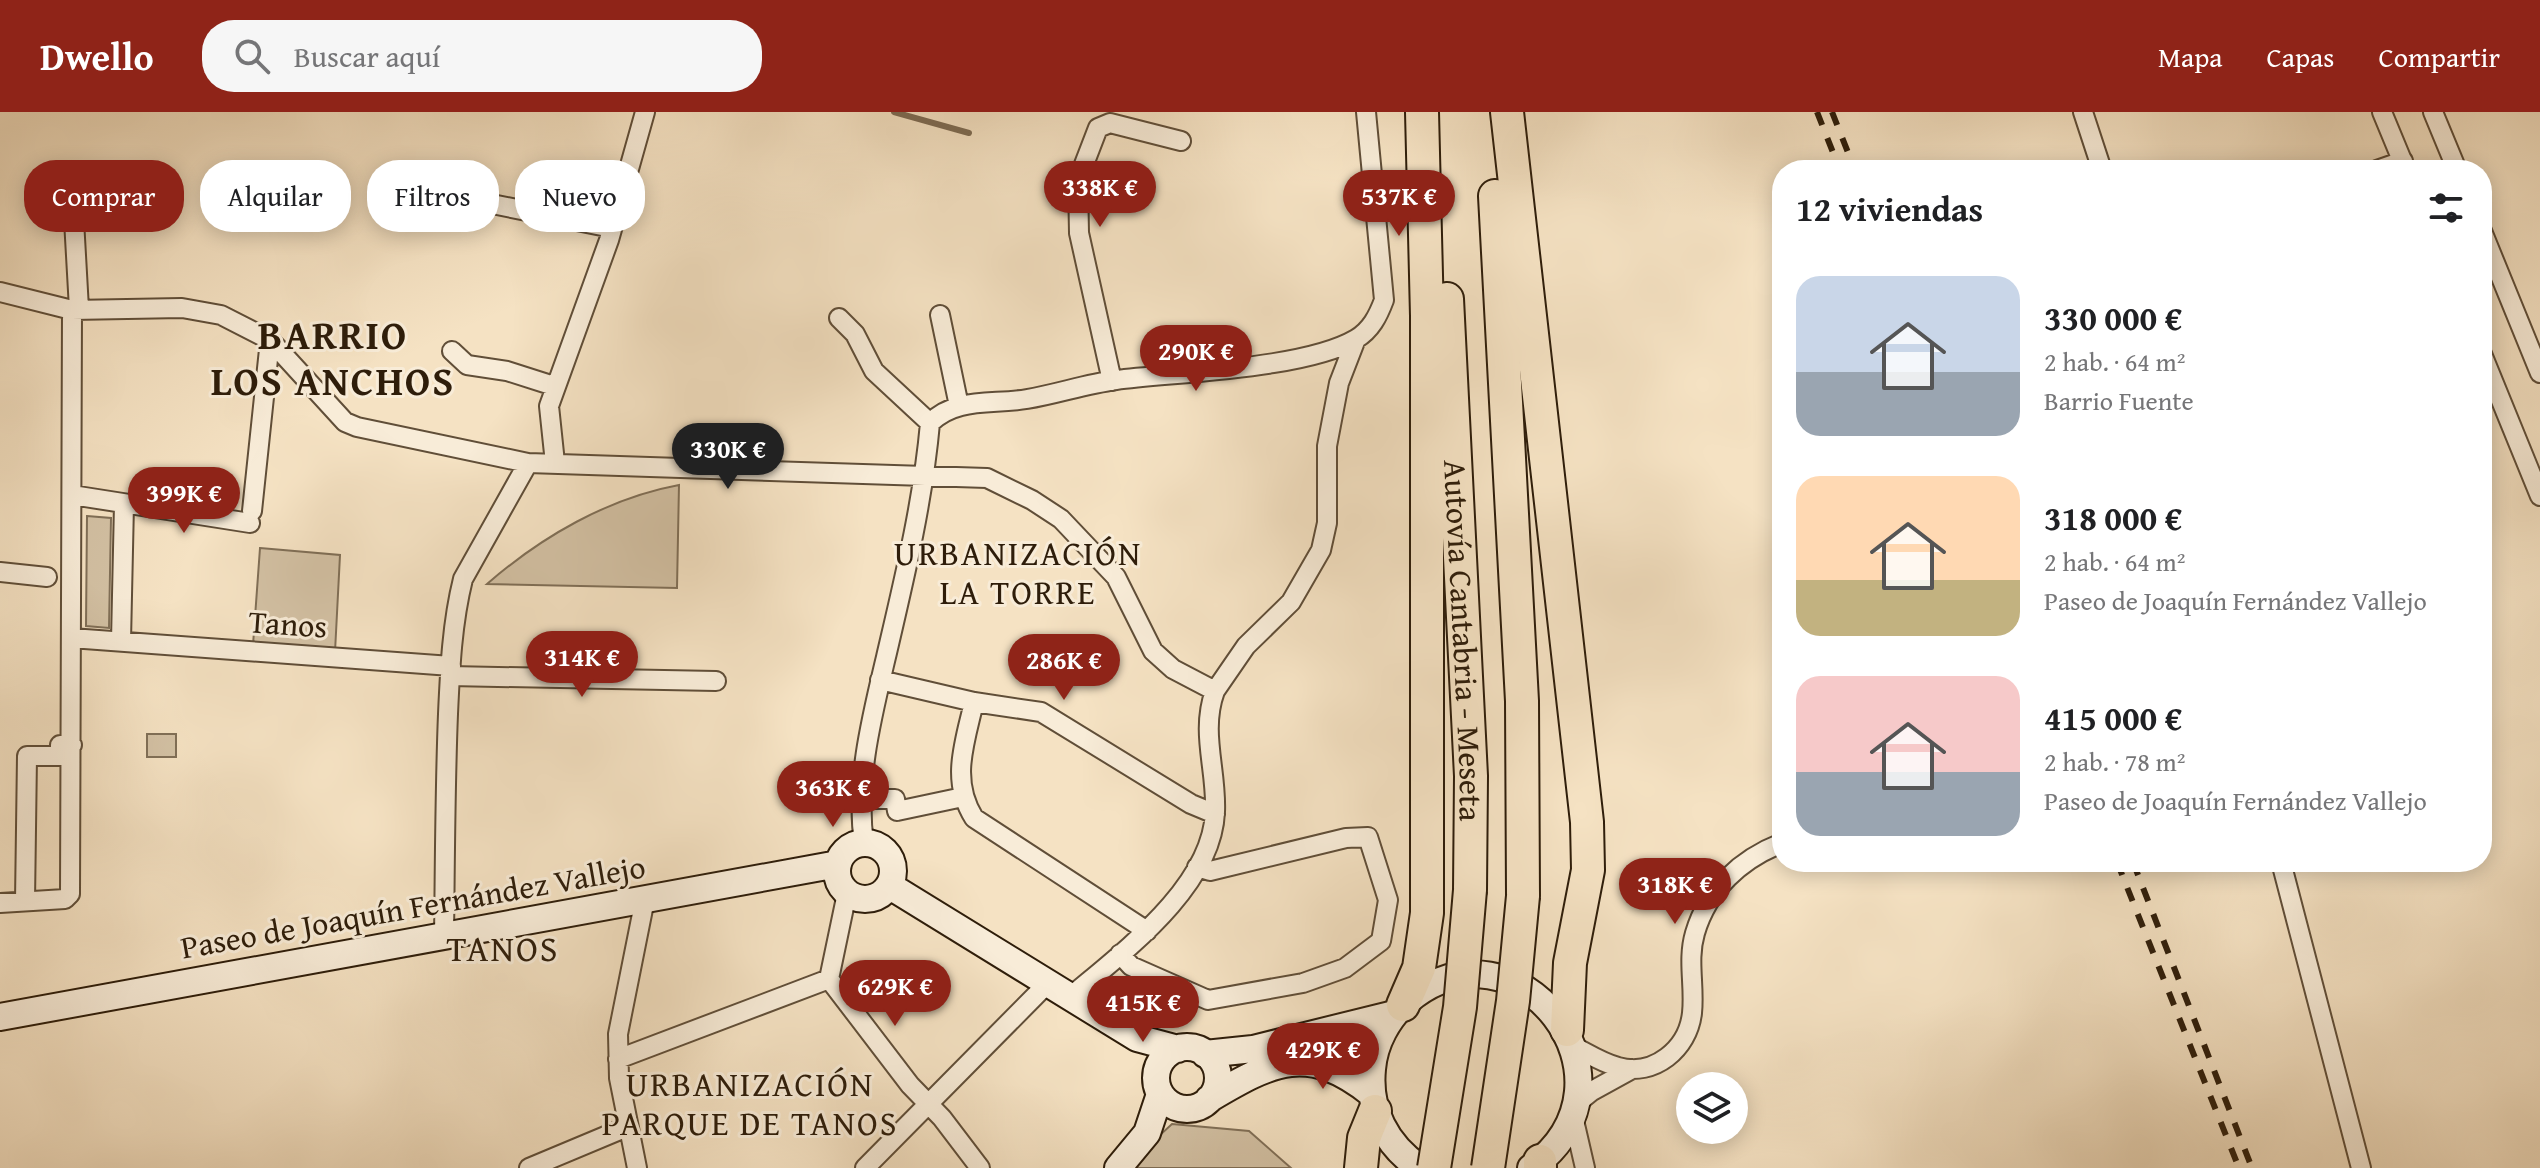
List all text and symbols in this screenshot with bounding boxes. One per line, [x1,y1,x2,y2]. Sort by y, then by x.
search box [202,20,762,92]
text: Dwello [40,28,154,84]
icon: search [230,34,274,78]
text: Buscar aquí [294,34,440,78]
text: Mapa [2158,36,2223,77]
text: Capas [2267,36,2334,77]
text: Compartir [2378,36,2500,77]
chip: Comprar [24,160,184,232]
chip: Alquilar [200,160,351,232]
chip: Filtros [367,160,499,232]
chip: Nuevo [515,160,645,232]
pin: 338K € [1035,161,1165,229]
text: 338K € [1062,167,1138,206]
pin: 537K € [1334,170,1464,238]
text: 537K € [1361,176,1437,215]
text: 12 viviendas [1796,184,1983,233]
icon: filters [2424,186,2468,230]
text: 330 000 € [2044,293,2182,342]
district label: BARRIO LOS ANCHOS [211,305,455,410]
icon: home [1860,308,1956,404]
pin: 290K € [1131,325,1261,393]
text: 290K € [1158,331,1234,370]
text: 2 hab. · 64 m² [2044,342,2185,381]
text: Barrio Fuente [2044,381,2194,420]
pin: 330K € [663,423,793,491]
text: 330K € [690,429,766,468]
street label: Autovía Cantabria - Meseta [1432,459,1495,822]
pin: 399K € [119,467,249,535]
text: 399K € [146,473,222,512]
text: 318 000 € [2044,493,2182,542]
icon: home [1860,508,1956,604]
district label: URBANIZACIÓN LA TORRE [894,528,1142,616]
text: 2 hab. · 64 m² [2044,542,2185,581]
text: Paseo de Joaquín Fernández Vallejo [2044,581,2427,620]
street label: Tanos [247,597,329,650]
pin: 314K € [517,631,647,699]
pin: 286K € [999,634,1129,702]
text: 314K € [544,637,620,676]
text: 286K € [1026,640,1102,679]
text: 415 000 € [2044,693,2182,742]
icon: home [1860,708,1956,804]
text: 2 hab. · 78 m² [2044,742,2185,781]
pin: 363K € [768,761,898,829]
text: 363K € [795,767,871,806]
text: Paseo de Joaquín Fernández Vallejo [2044,781,2427,820]
street label: Paseo de Joaquín Fernández Vallejo [177,842,649,971]
pin: 318K € [1610,858,1740,926]
text: 318K € [1637,864,1713,903]
district label: TANOS [447,921,559,974]
pin: 629K € [830,960,960,1028]
text: 629K € [857,966,933,1005]
pin: 415K € [1078,976,1208,1044]
text: 415K € [1105,982,1181,1021]
pin: 429K € [1258,1023,1388,1091]
text: 429K € [1285,1029,1361,1068]
district label: URBANIZACIÓN PARQUE DE TANOS [602,1059,898,1147]
map controls [1676,1072,1748,1144]
button: layers [1676,1072,1748,1144]

